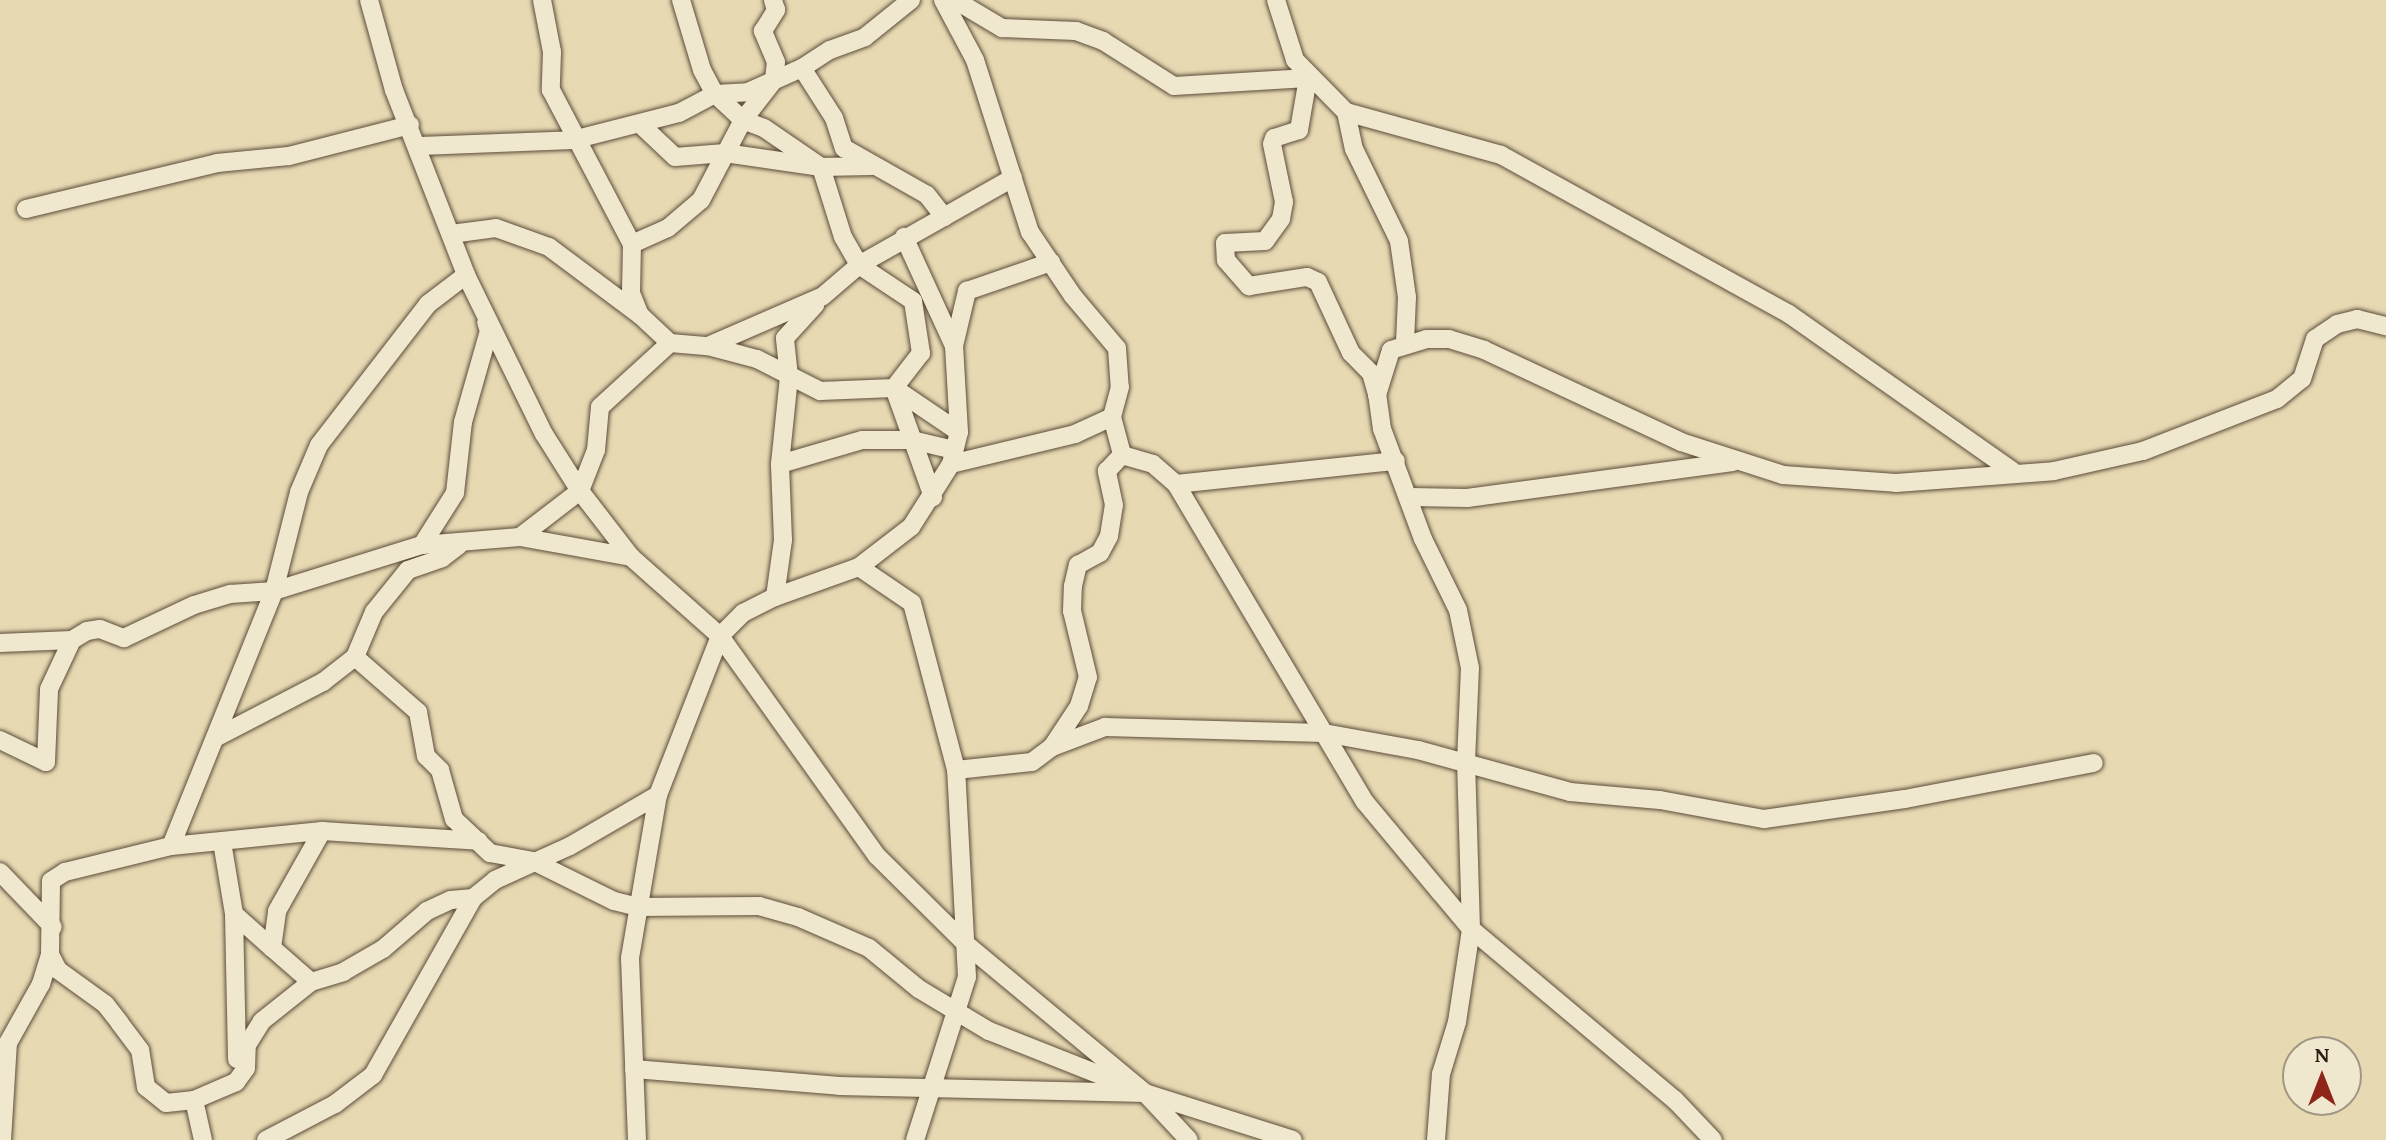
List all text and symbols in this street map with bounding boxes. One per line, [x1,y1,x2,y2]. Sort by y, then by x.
north arrow [2282,1036,2362,1116]
text: N [2315,1038,2329,1070]

